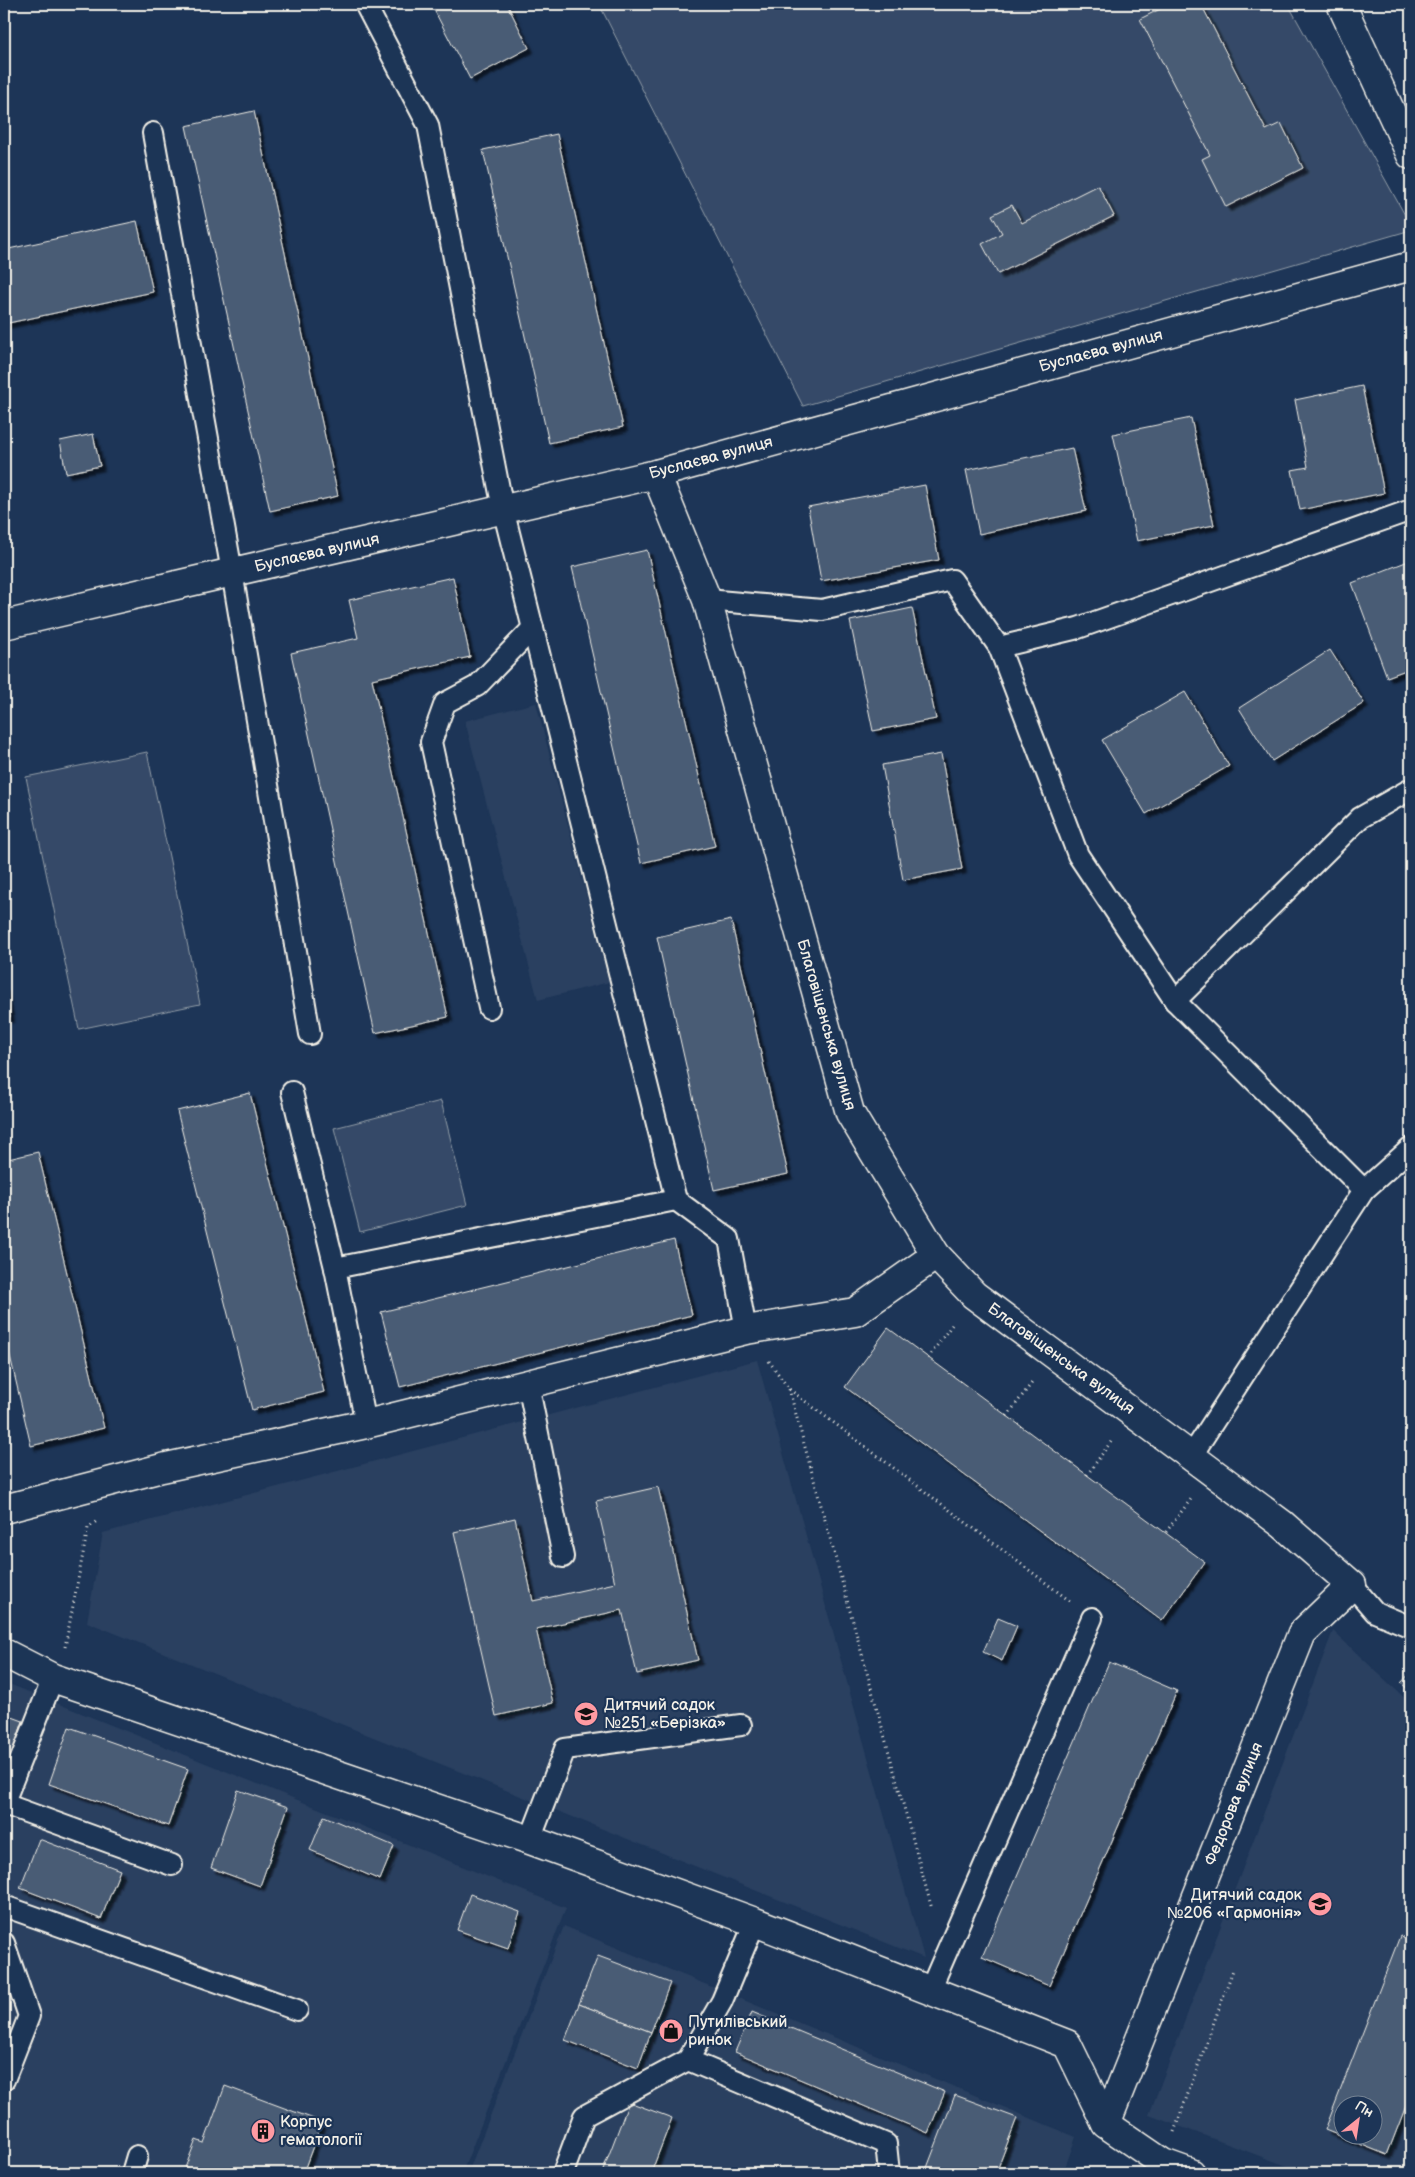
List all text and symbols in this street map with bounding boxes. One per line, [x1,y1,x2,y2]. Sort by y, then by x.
street label: Буслаєва вулиця [1037,325,1165,377]
street label: Буслаєва вулиця [647,432,775,484]
street label: Буслаєва вулиця [253,529,381,577]
street label: Благовіщенська вулиця [792,937,860,1113]
street label: Благовіщенська вулиця [984,1299,1138,1419]
place label: Дитячий садок №251 «Берізка» [604,1696,726,1733]
school or university icon: Дитячий садок №251 «Берізка» [573,1701,599,1727]
street label: Федорова вулиця [1201,1740,1267,1868]
place label: Дитячий садок №206 «Гармонія» [1166,1886,1302,1923]
school or university icon: Дитячий садок №206 «Гармонія» [1307,1891,1333,1917]
place label: Путилівський ринок [688,2013,787,2050]
shop icon: Путилівський ринок [658,2018,684,2044]
north arrow [1332,2094,1382,2144]
text: Пн [1352,2097,1377,2121]
place label: Корпус гематології [280,2113,363,2150]
building icon: Корпус гематології [250,2118,276,2144]

